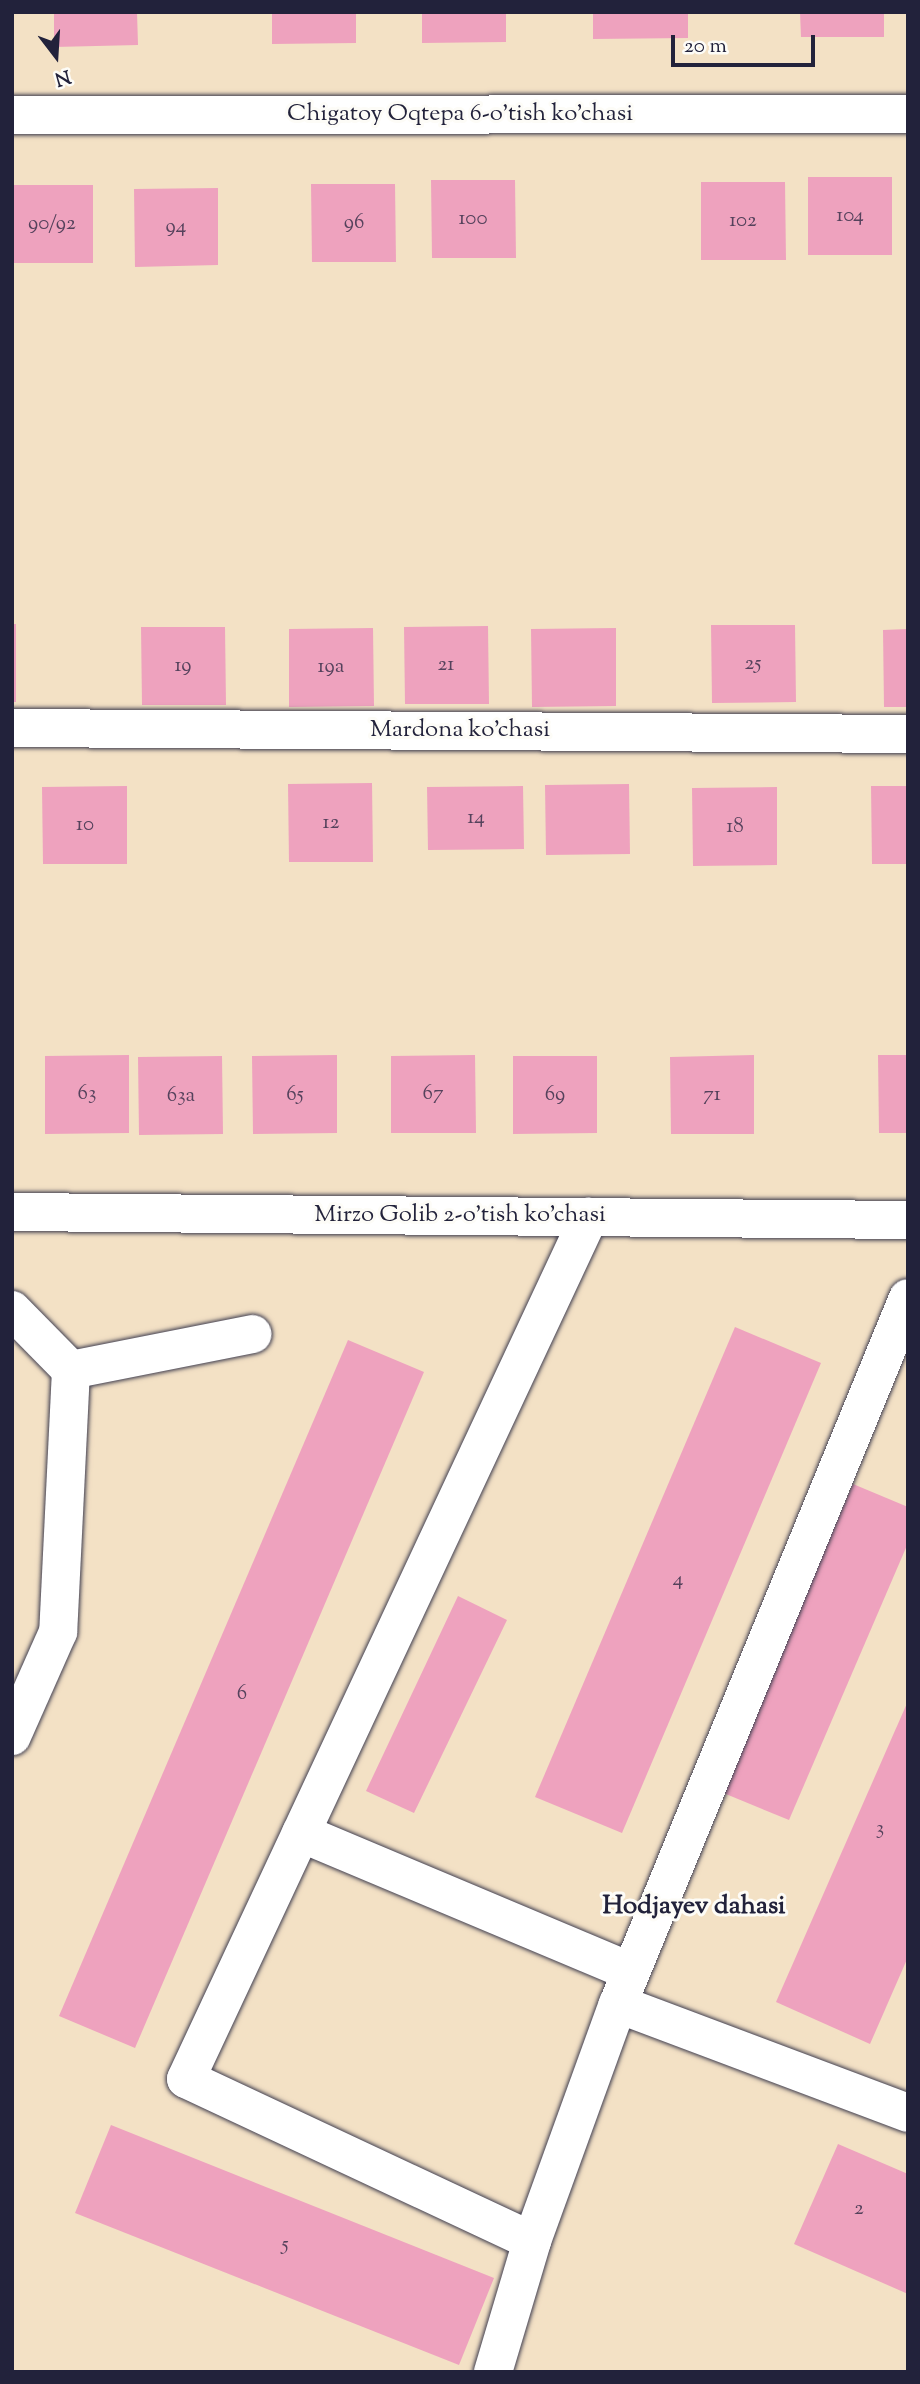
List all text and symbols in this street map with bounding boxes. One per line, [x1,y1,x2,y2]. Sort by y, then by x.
north arrow [21,21,91,91]
scale bar [675,21,818,65]
text: 20 m [684,32,727,62]
text: N [51,61,73,92]
street label: Chigatoy Oqtepa 6-o'tish ko'chasi [287,101,633,129]
house number: 104 [836,203,864,229]
house number: 100 [458,206,488,232]
house number: 102 [729,208,757,234]
house number: 96 [344,210,364,236]
house number: 90/92 [28,211,76,237]
house number: 94 [166,214,186,240]
house number: 25 [744,651,762,677]
house number: 21 [438,652,454,678]
house number: 19 [174,653,192,679]
house number: 19a [318,654,344,680]
street label: Mardona ko'chasi [370,717,550,745]
house number: 14 [467,805,485,831]
house number: 12 [323,810,339,836]
house number: 10 [76,812,94,838]
house number: 18 [726,814,744,840]
house number: 63 [78,1081,96,1107]
house number: 67 [423,1081,443,1107]
house number: 65 [286,1082,304,1108]
house number: 69 [545,1082,565,1108]
house number: 71 [703,1082,721,1108]
house number: 63a [167,1083,195,1109]
street label: Mirzo Golib 2-o'tish ko'chasi [314,1202,606,1230]
house number: 4 [673,1567,683,1593]
house number: 6 [237,1681,247,1707]
house number: 3 [876,1816,884,1842]
district label: Hodjayev dahasi [603,1891,785,1923]
house number: 2 [854,2196,864,2222]
house number: 5 [281,2232,289,2258]

